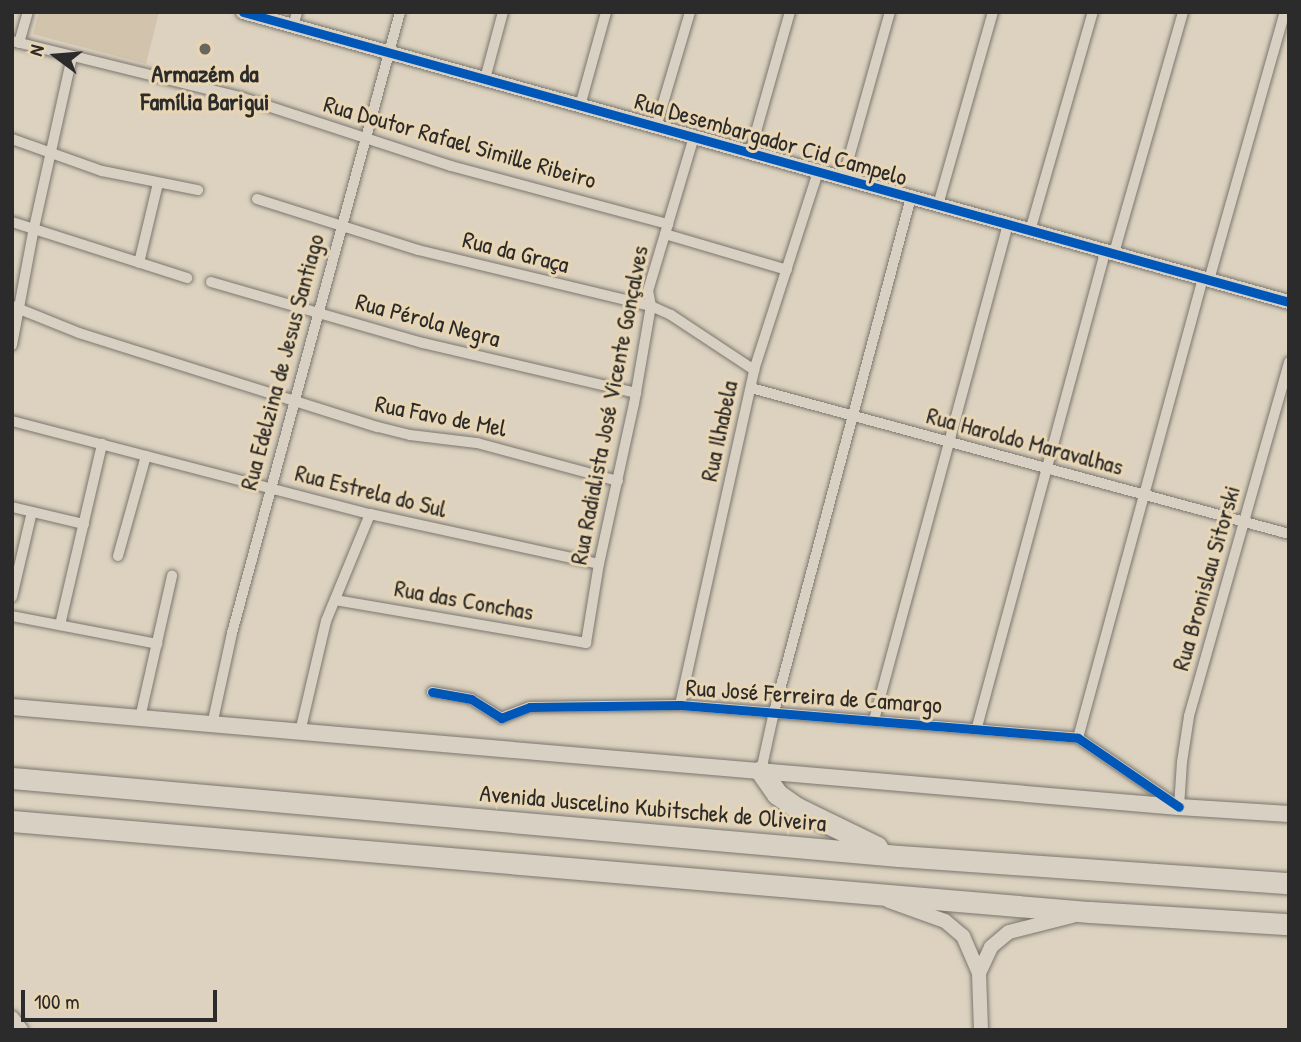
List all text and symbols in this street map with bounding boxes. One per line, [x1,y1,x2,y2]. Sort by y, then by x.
north arrow [21,21,91,91]
marker: Armazém da Família Barigui [197,41,213,57]
text: N [22,42,50,59]
place label: Armazém da Família Barigui [141,60,269,116]
street label: Rua Desembargador Cid Campelo [631,86,911,192]
street label: Rua Doutor Rafael Simille Ribeiro [320,89,600,195]
street label: Rua da Graça [460,225,572,279]
street label: Rua Edelzina de Jesus Santiago [234,231,330,493]
street label: Rua Radialista José Vicente Gonçalves [564,243,654,567]
street label: Rua Pérola Negra [353,287,503,353]
street label: Rua Ilhabela [694,378,744,484]
street label: Rua Favo de Mel [373,389,509,443]
street label: Rua Haroldo Maravalhas [924,401,1126,481]
street label: Rua Estrela do Sul [292,458,450,524]
street label: Rua Bronislau Sitorski [1166,482,1246,674]
street label: Rua das Conchas [392,574,536,626]
street label: Rua José Ferreira de Camargo [685,673,943,719]
street label: Avenida Juscelino Kubitschek de Oliveira [479,778,827,838]
scale bar [24,976,220,1020]
text: 100 m [34,987,80,1016]

